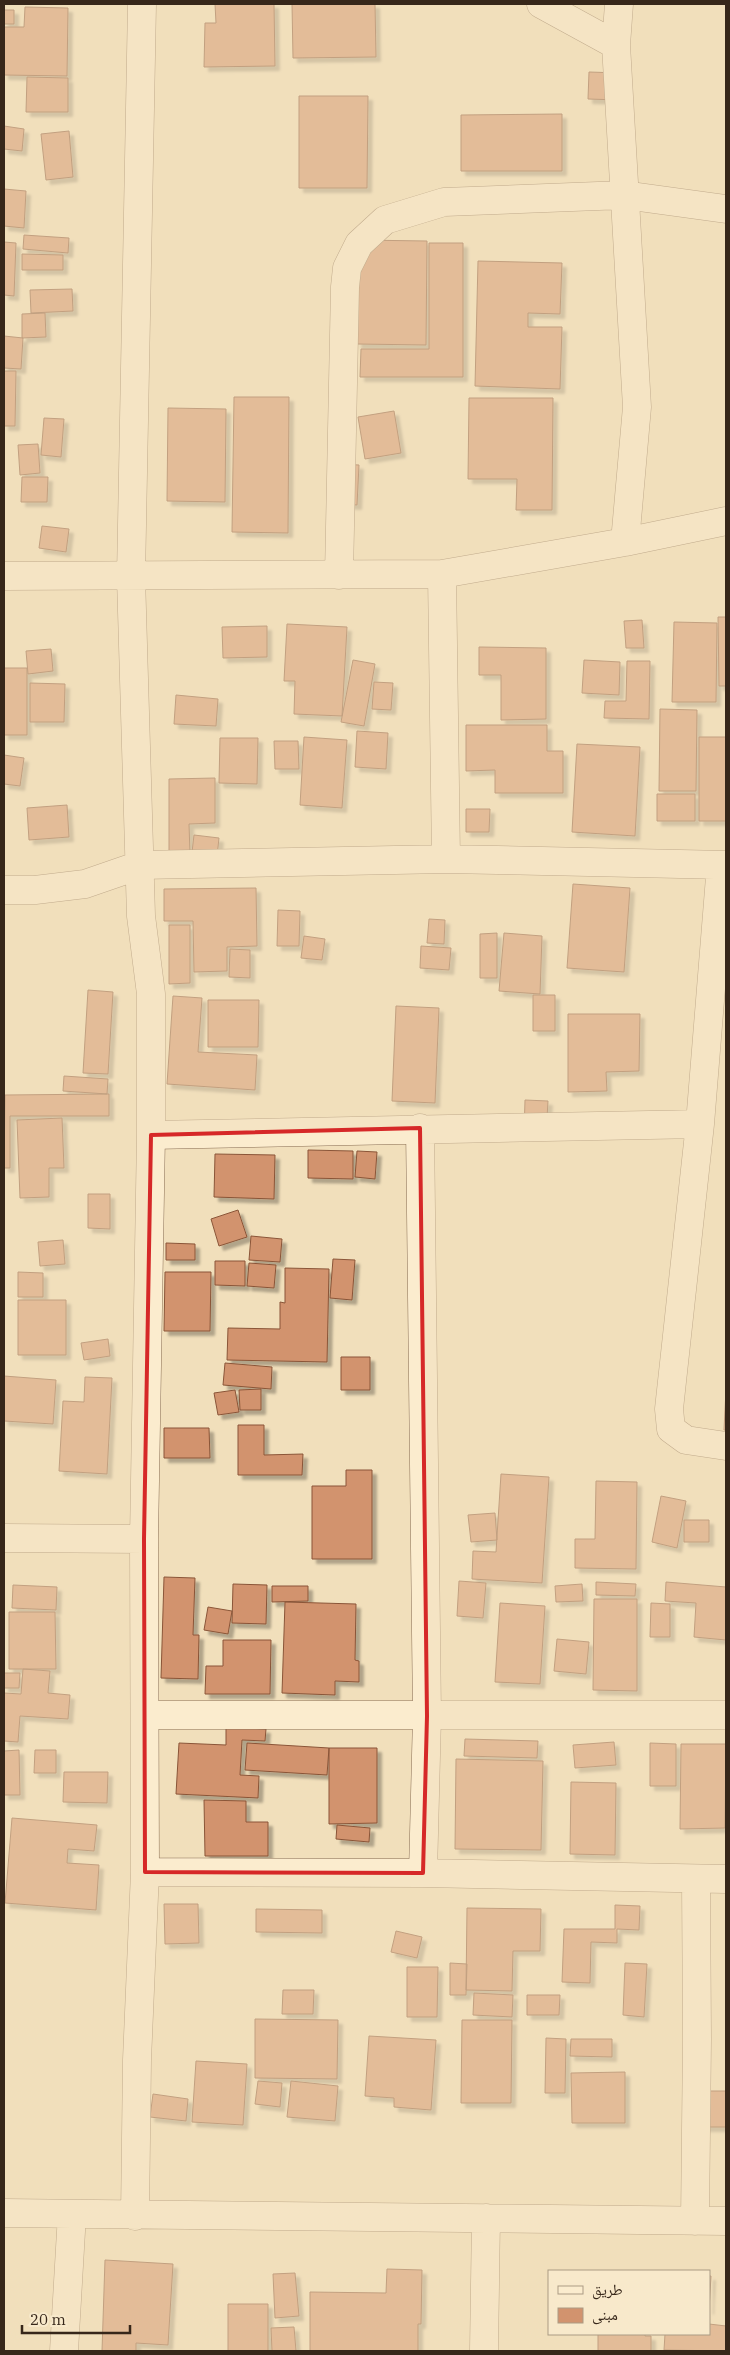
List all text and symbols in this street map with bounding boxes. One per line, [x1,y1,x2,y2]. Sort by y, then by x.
legend [548,2270,710,2335]
text: طريق [592,2280,623,2300]
scale bar [22,2302,130,2334]
text: مبنى [592,2305,618,2325]
text: 20 m [30,2310,66,2329]

